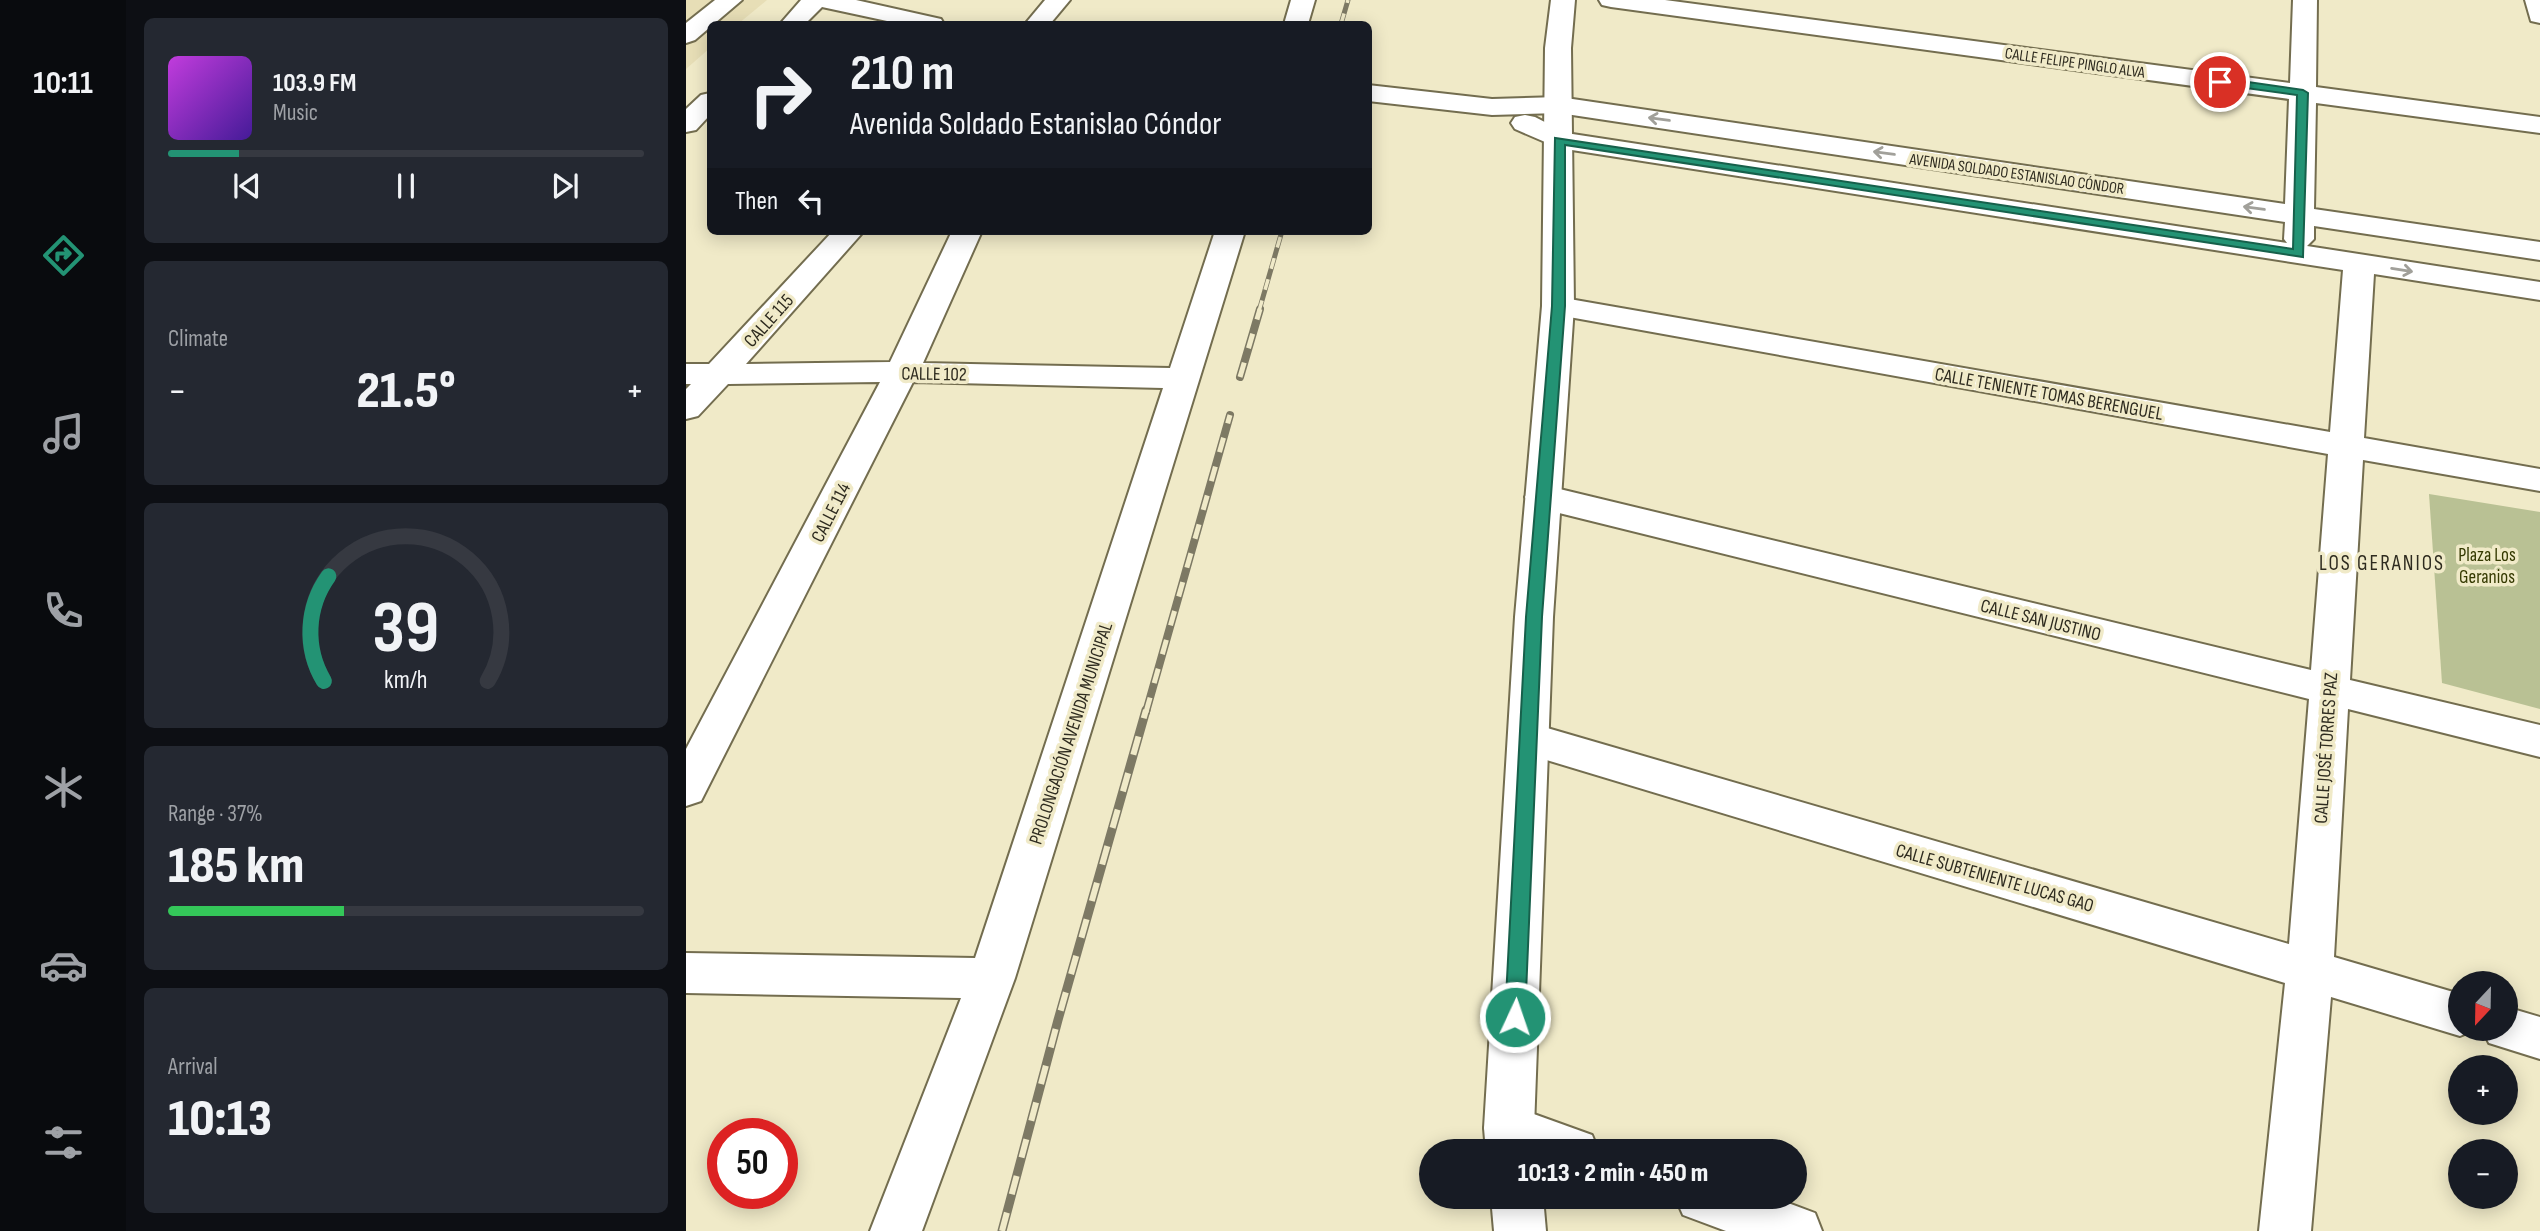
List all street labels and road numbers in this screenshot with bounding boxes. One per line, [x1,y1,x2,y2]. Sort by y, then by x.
street label: CALLE FELIPE PINGLO ALVA [2004,44,2146,83]
street label: AVENIDA SOLDADO ESTANISLAO CÓNDOR [1907,150,2125,199]
street label: CALLE 115 [739,290,799,352]
street label: CALLE 102 [901,362,967,387]
street label: CALLE TENIENTE TOMAS BERENGUEL [1933,363,2165,426]
street label: CALLE 114 [807,479,856,546]
street label: CALLE SAN JUSTINO [1978,594,2103,647]
street label: PROLONGACIÓN AVENIDA MUNICIPAL [1025,619,1118,847]
street label: CALLE JOSÉ TORRES PAZ [2310,672,2343,825]
street label: CALLE SUBTENIENTE LUCAS GAO [1893,839,2096,918]

